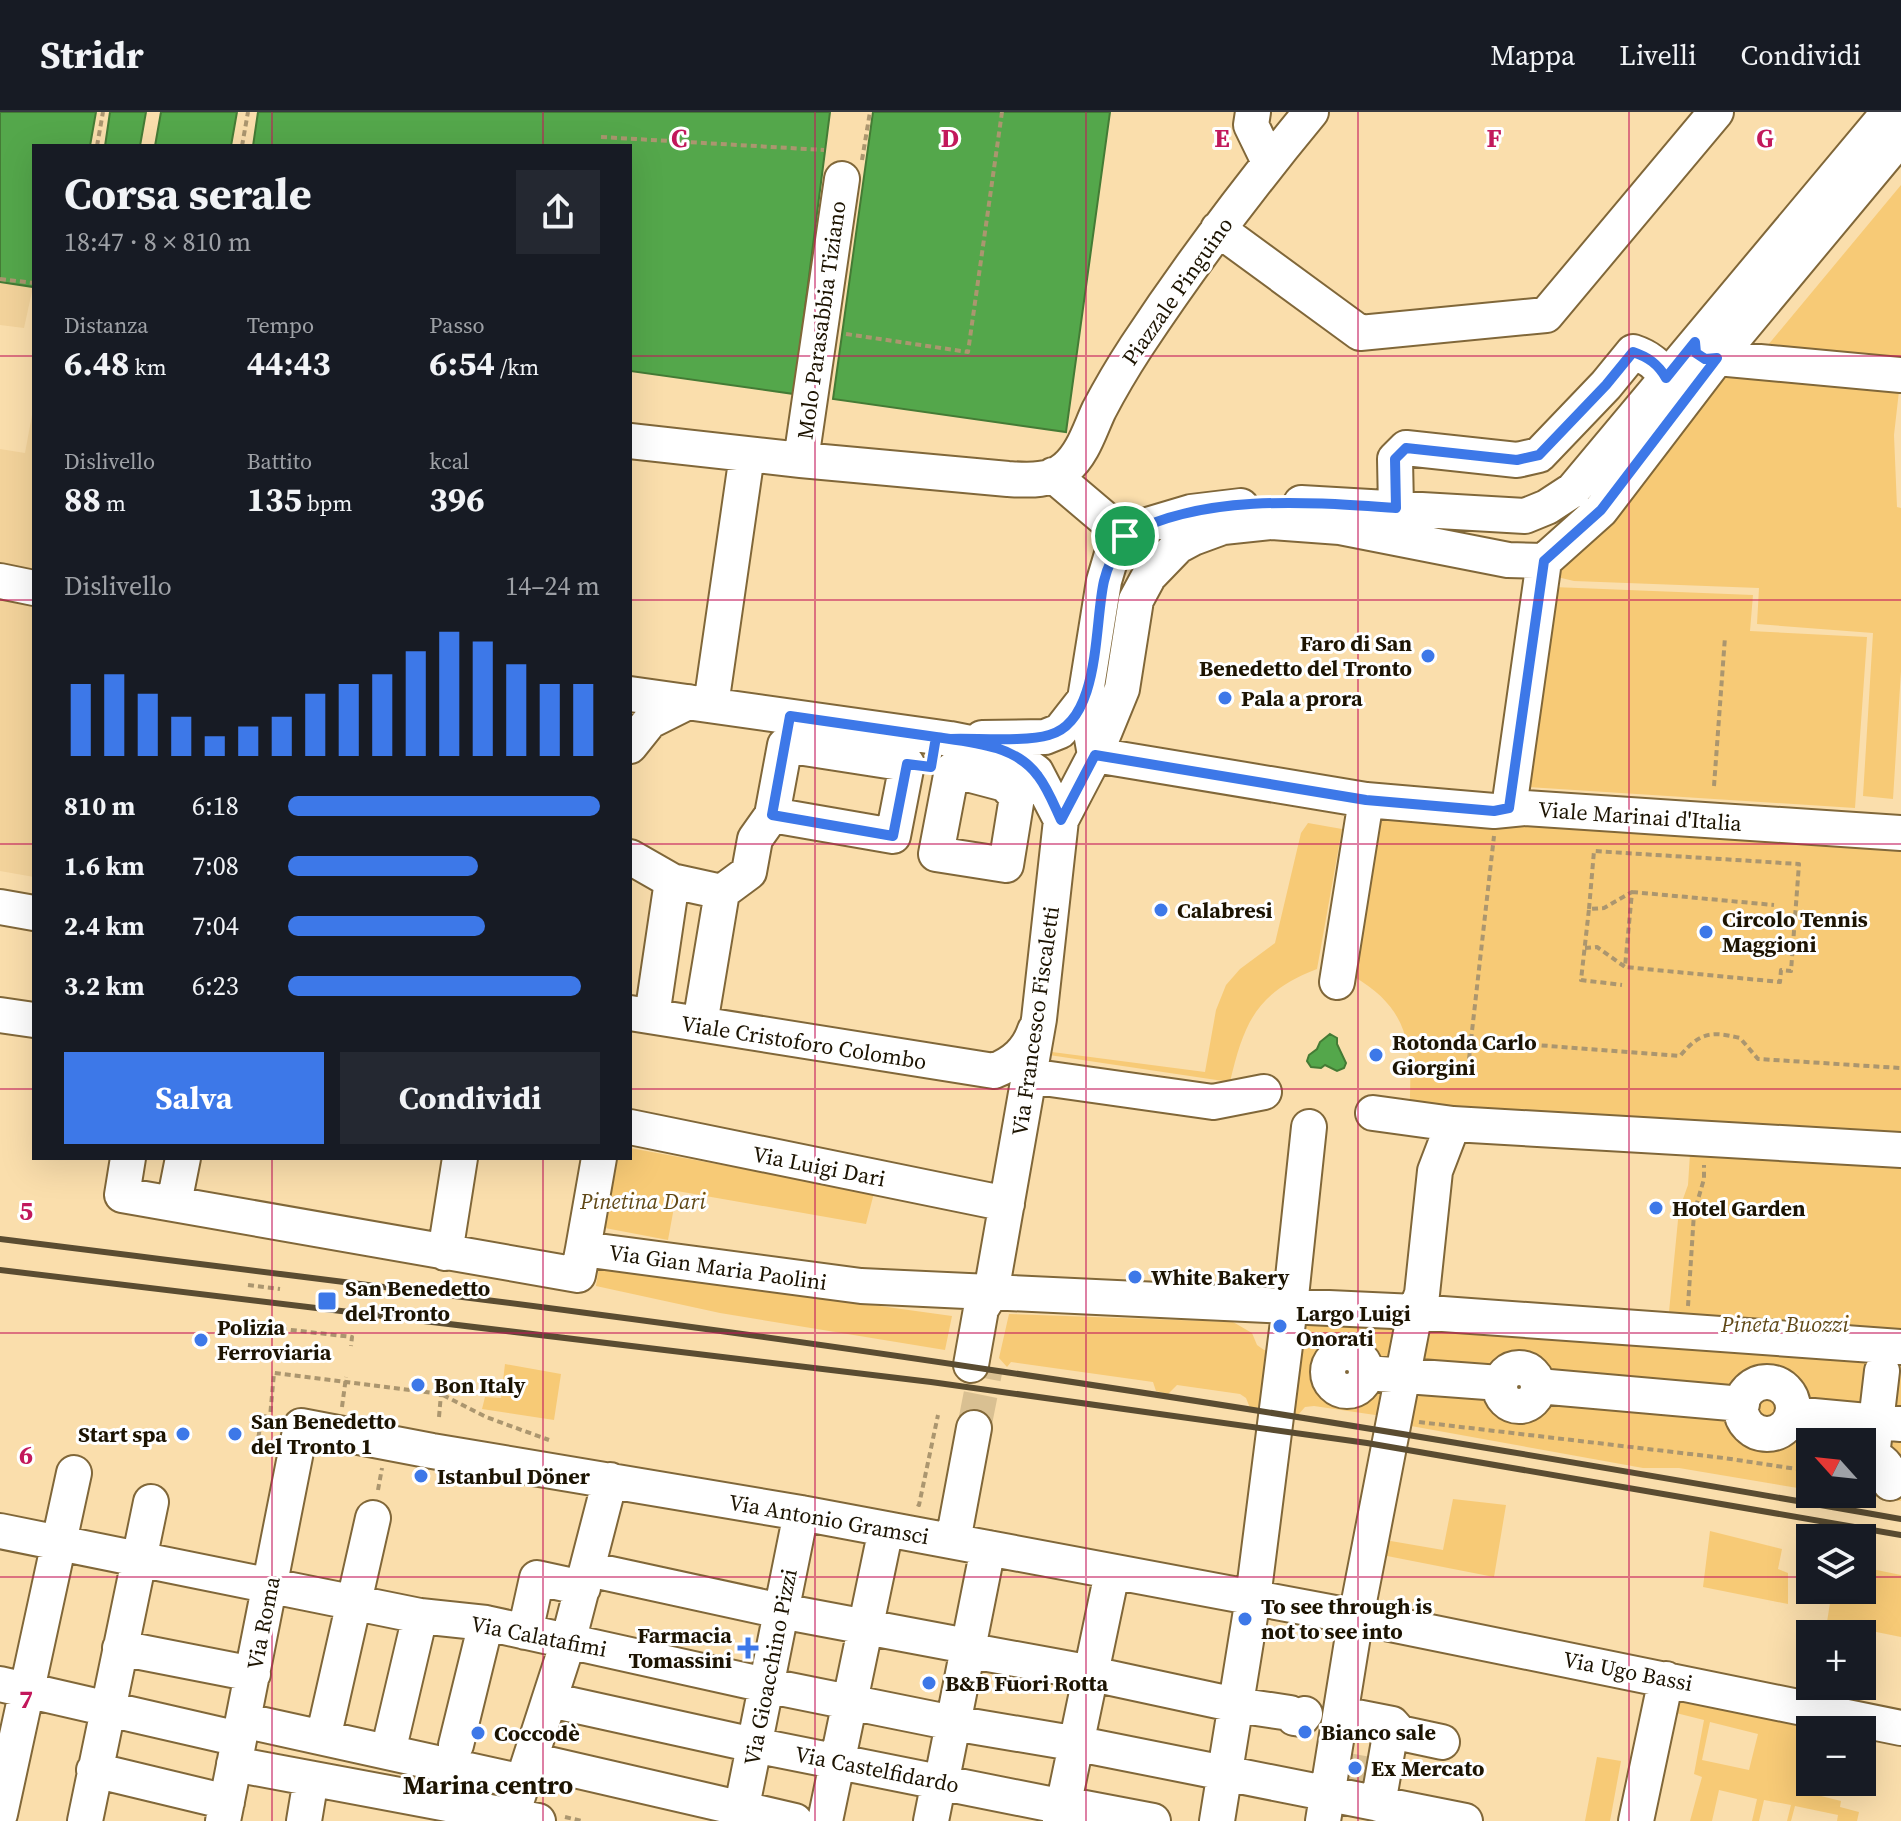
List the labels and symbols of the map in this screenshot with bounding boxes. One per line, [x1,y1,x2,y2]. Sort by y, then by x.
text: C [671,120,687,156]
text: D [941,120,959,156]
text: E [1214,120,1230,156]
text: F [1486,120,1502,156]
text: G [1756,120,1774,156]
street label: Molo Parasabbia Tiziano [789,199,853,441]
street label: Piazzale Pinguino [1115,211,1239,371]
pin [1091,502,1159,570]
place label: Faro di San Benedetto del Tronto [1199,628,1412,683]
marker: Faro di San Benedetto del Tronto [1419,647,1437,665]
place label: Pala a prora [1241,683,1363,713]
marker: Pala a prora [1216,689,1234,707]
street label: Viale Marinai d'Italia [1537,794,1744,838]
place label: Calabresi [1177,895,1273,925]
marker: Calabresi [1152,901,1170,919]
street label: Via Francesco Fiscaletti [1004,904,1066,1138]
place label: Circolo Tennis Maggioni [1722,904,1868,959]
marker: Circolo Tennis Maggioni [1697,923,1715,941]
street label: Viale Cristoforo Colombo [679,1008,929,1076]
place label: Rotonda Carlo Giorgini [1392,1027,1537,1082]
marker: Rotonda Carlo Giorgini [1367,1046,1385,1064]
street label: Via Luigi Dari [750,1138,888,1194]
park label: Pinetina Dari [579,1186,706,1216]
text: 5 [19,1193,33,1229]
place label: Hotel Garden [1672,1193,1806,1223]
marker: Hotel Garden [1647,1199,1665,1217]
street label: Via Gian Maria Paolini [607,1237,829,1297]
place label: White Bakery [1151,1262,1290,1292]
marker: White Bakery [1126,1268,1144,1286]
place label: San Benedetto del Tronto [345,1273,490,1328]
marker: San Benedetto del Tronto [316,1290,338,1312]
place label: Largo Luigi Onorati [1296,1298,1411,1353]
park label: Pineta Buozzi [1720,1309,1849,1339]
place label: Polizia Ferroviaria [217,1312,332,1367]
marker: Largo Luigi Onorati [1271,1317,1289,1335]
marker: Polizia Ferroviaria [192,1331,210,1349]
place label: Bon Italy [434,1370,526,1400]
marker: Bon Italy [409,1376,427,1394]
place label: San Benedetto del Tronto 1 [251,1406,396,1461]
place label: Start spa [78,1419,167,1449]
marker: Start spa [174,1425,192,1443]
marker: San Benedetto del Tronto 1 [226,1425,244,1443]
north arrow [1796,1428,1876,1508]
text: 6 [19,1437,33,1473]
place label: Istanbul Döner [437,1461,591,1491]
marker: Istanbul Döner [412,1467,430,1485]
street label: Via Antonio Gramsci [726,1487,932,1551]
street label: Via Gioacchino Pizzi [736,1566,804,1768]
street label: Via Roma [239,1573,287,1672]
place label: To see through is not to see into [1261,1591,1432,1646]
street label: Via Calatafimi [469,1608,609,1664]
marker: To see through is not to see into [1236,1610,1254,1628]
place label: Farmacia Tomassini [628,1620,732,1675]
marker: Farmacia Tomassini [739,1639,757,1657]
street label: Via Ugo Bassi [1561,1644,1695,1698]
place label: B&B Fuori Rotta [945,1668,1108,1698]
marker: B&B Fuori Rotta [920,1674,938,1692]
text: 7 [19,1681,33,1717]
place label: Bianco sale [1321,1717,1436,1747]
place label: Coccodè [494,1718,580,1748]
marker: Bianco sale [1296,1723,1314,1741]
marker: Coccodè [469,1724,487,1742]
street label: Via Castelfidardo [792,1738,962,1800]
place label: Ex Mercato [1371,1753,1484,1783]
marker: Ex Mercato [1346,1759,1364,1777]
district label: Marina centro [403,1767,573,1803]

